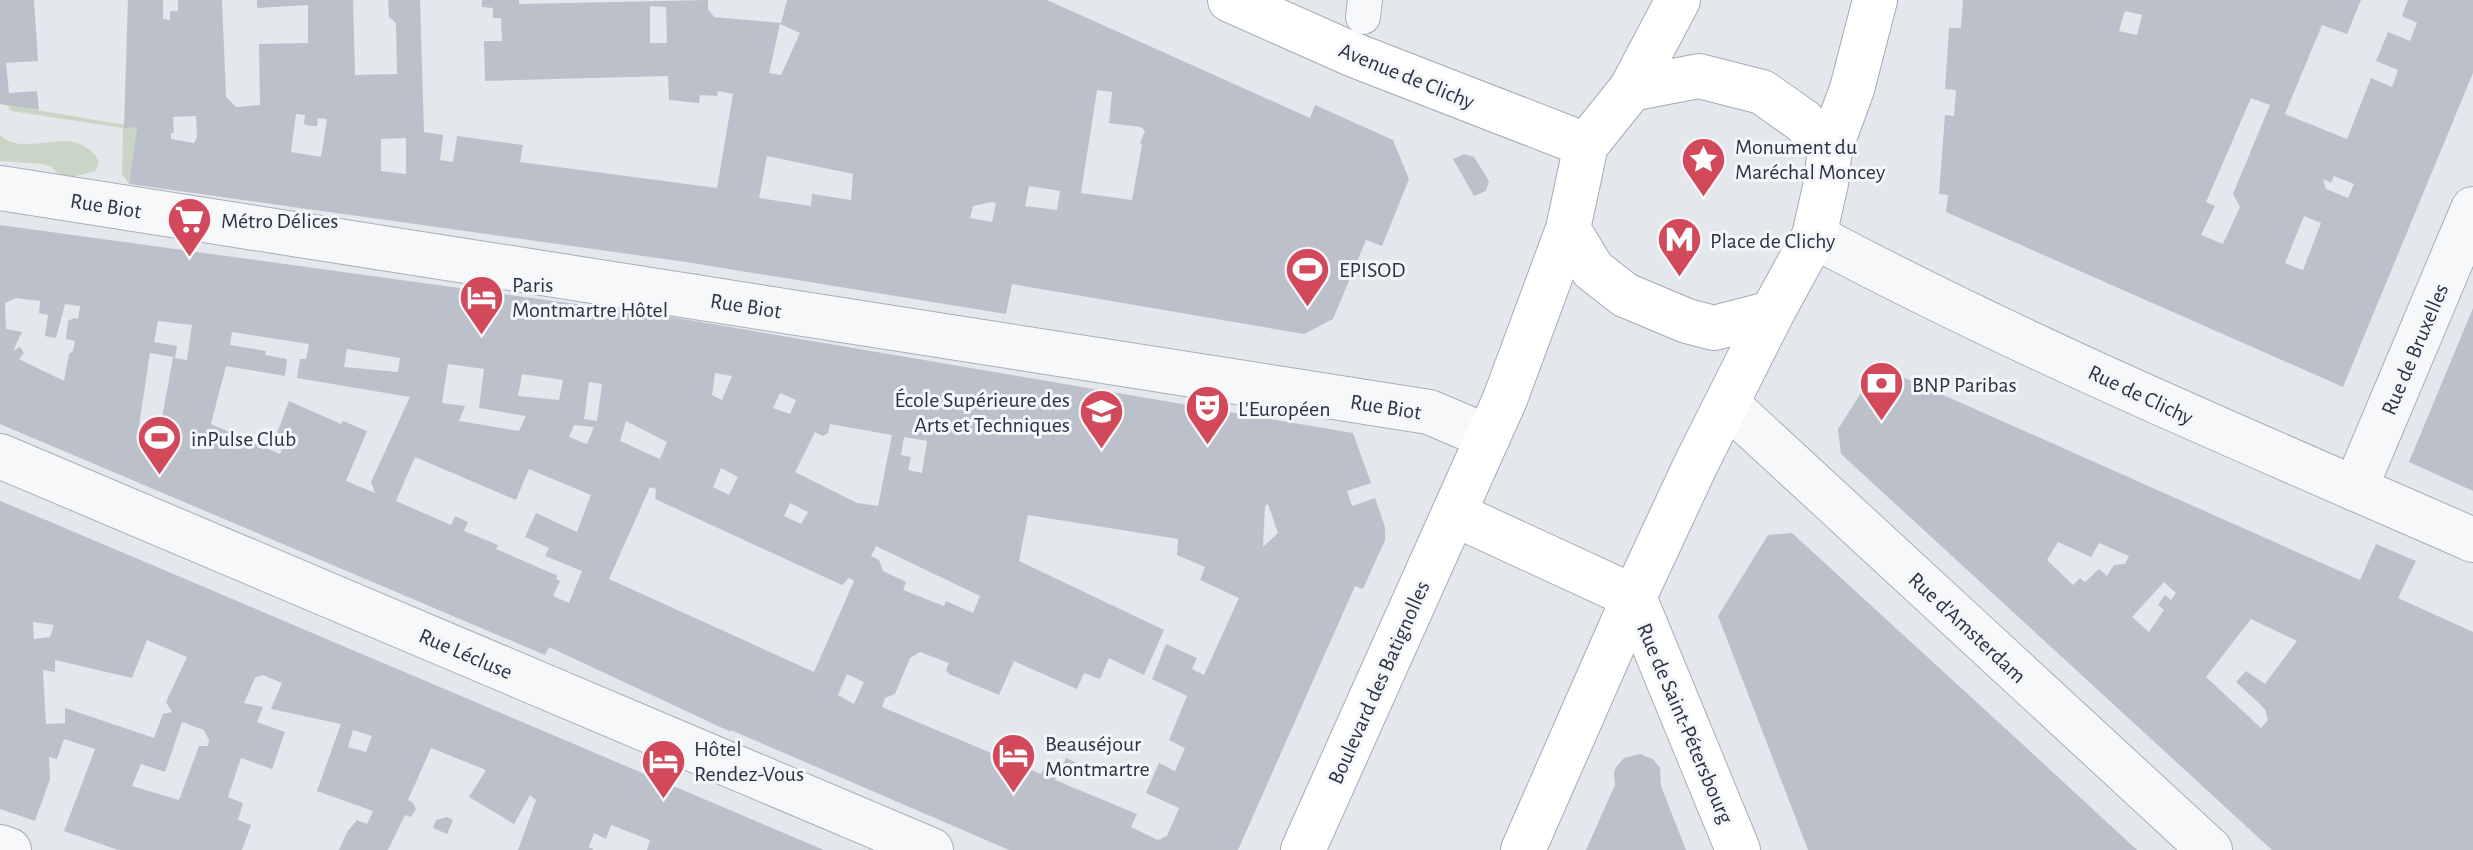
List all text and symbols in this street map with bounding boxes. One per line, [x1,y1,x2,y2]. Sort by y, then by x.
street label: Avenue de Clichy [1336,39,1478,113]
place icon: Monument du Maréchal Moncey [1680,135,1728,198]
place label: Monument du Maréchal Moncey [1735,136,1886,183]
street label: Rue Biot [69,190,143,222]
supermarket icon: Métro Délices [166,196,214,259]
place label: Métro Délices [221,210,338,232]
metro station icon: Place de Clichy [1655,216,1703,279]
place label: Place de Clichy [1710,230,1836,252]
sports icon: EPISOD [1284,245,1332,308]
place label: EPISOD [1339,259,1406,281]
hotel icon: Paris Montmartre Hôtel [457,273,505,336]
place label: Paris Montmartre Hôtel [512,274,668,321]
street label: Rue de Bruxelles [2377,280,2452,418]
street label: Rue Biot [709,290,783,322]
bank icon: BNP Paribas [1857,360,1905,423]
street label: Rue de Clichy [2085,361,2197,429]
place label: BNP Paribas [1912,374,2017,396]
theatre icon: L'Européen [1183,384,1231,447]
place label: École Supérieure des Arts et Techniques [894,388,1070,436]
school or university icon: École Supérieure des Arts et Techniques [1077,388,1125,451]
street label: Rue Biot [1349,391,1423,423]
place label: L'Européen [1238,398,1331,420]
sports icon: inPulse Club [136,414,184,477]
place label: inPulse Club [191,428,296,450]
street label: Rue d'Amsterdam [1904,568,2030,687]
street label: Boulevard des Batignolles [1324,578,1434,787]
street label: Rue de Saint-Pétersbourg [1633,620,1737,827]
street label: Rue Lécluse [416,624,516,683]
hotel icon: Beauséjour Montmartre [990,732,1038,795]
place label: Beauséjour Montmartre [1045,733,1150,780]
hotel icon: Hôtel Rendez-Vous [639,737,687,800]
place label: Hôtel Rendez-Vous [694,738,804,785]

